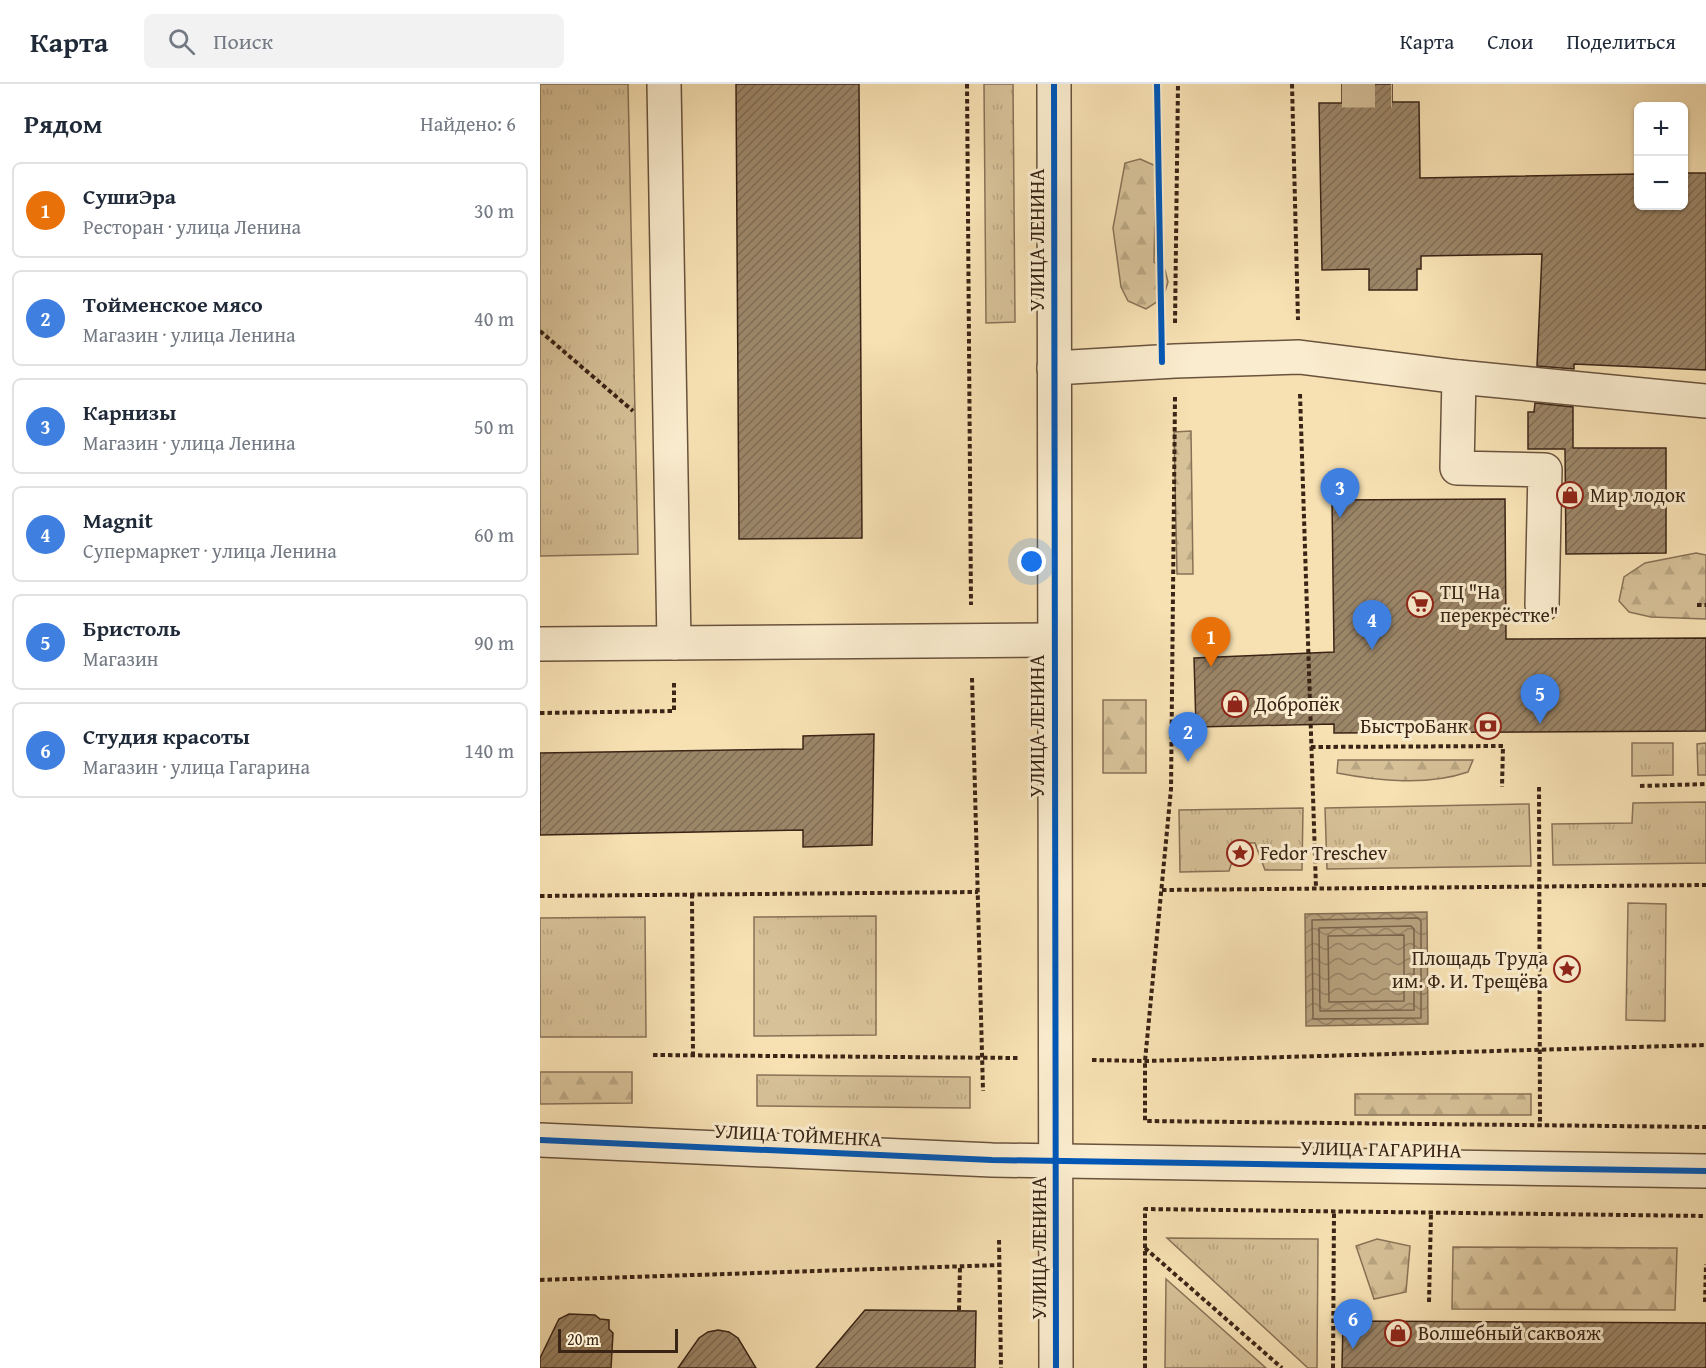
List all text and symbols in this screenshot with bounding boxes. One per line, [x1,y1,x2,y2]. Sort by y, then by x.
search box [144,14,564,68]
text: Карта [30,21,108,62]
icon: search [165,25,198,58]
text: Поиск [213,25,273,57]
text: Карта [1400,26,1454,57]
text: Слои [1487,26,1533,57]
text: Поделиться [1566,26,1676,57]
map controls [1634,102,1688,210]
button: + [1634,102,1688,156]
text: Рядом [24,104,102,143]
text: Найдено: 6 [420,109,516,138]
button: − [1634,156,1688,210]
street label: УЛИЦА ЛЕНИНА [1022,169,1051,311]
text: СушиЭра [83,180,176,212]
text: 1 [40,196,51,225]
text: 30 m [474,196,514,225]
text: Ресторан · улица Ленина [83,212,301,241]
text: Тойменское мясо [83,288,263,320]
text: 2 [40,304,51,333]
text: 40 m [474,304,514,333]
text: Магазин · улица Ленина [83,320,296,349]
text: Карнизы [83,396,176,428]
text: 3 [40,412,51,441]
text: 50 m [474,412,514,441]
text: Магазин · улица Ленина [83,428,296,457]
pin: 3 [1320,468,1360,518]
shop icon: Мир лодок [1555,480,1585,510]
place label: Мир лодок [1590,480,1686,509]
text: Magnit [83,504,153,536]
text: 4 [40,520,51,549]
text: 60 m [474,520,514,549]
text: Супермаркет · улица Ленина [83,536,337,565]
your location [1017,547,1046,576]
place label: ТЦ "На перекрёстке" [1440,577,1559,629]
supermarket icon: ТЦ "На перекрёстке" [1405,589,1435,619]
pin: 4 [1352,600,1392,650]
text: Бристоль [83,612,181,644]
pin: 1 [1192,618,1230,667]
text: 5 [40,628,51,657]
text: 90 m [474,628,514,657]
text: Магазин [83,644,158,673]
street label: УЛИЦА ЛЕНИНА [1022,655,1051,797]
pin: 5 [1520,674,1560,724]
shop icon: Добропёк [1220,689,1250,719]
place label: Добропёк [1253,689,1340,718]
place label: БыстроБанк [1360,711,1469,740]
bank icon: БыстроБанк [1473,711,1503,741]
pin: 2 [1168,712,1208,762]
text: Студия красоты [83,720,250,752]
text: 6 [40,736,51,765]
text: 140 m [464,736,514,765]
text: Магазин · улица Гагарина [83,752,310,781]
place icon: Fedor Treschev [1225,838,1255,868]
place label: Fedor Treschev [1260,838,1388,867]
place label: Площадь Труда им. Ф. И. Трещёва [1392,943,1548,995]
place icon: Площадь Труда им. Ф. И. Трещёва [1552,954,1582,984]
street label: УЛИЦА ТОЙМЕНКА [713,1116,883,1153]
street label: УЛИЦА ГАГАРИНА [1300,1133,1462,1164]
street label: УЛИЦА ЛЕНИНА [1024,1177,1053,1319]
pin: 6 [1334,1300,1372,1349]
shop icon: Волшебный саквояж [1383,1318,1413,1348]
place label: Волшебный саквояж [1418,1318,1601,1347]
scale bar [558,1326,678,1354]
text: 20 m [567,1327,599,1351]

